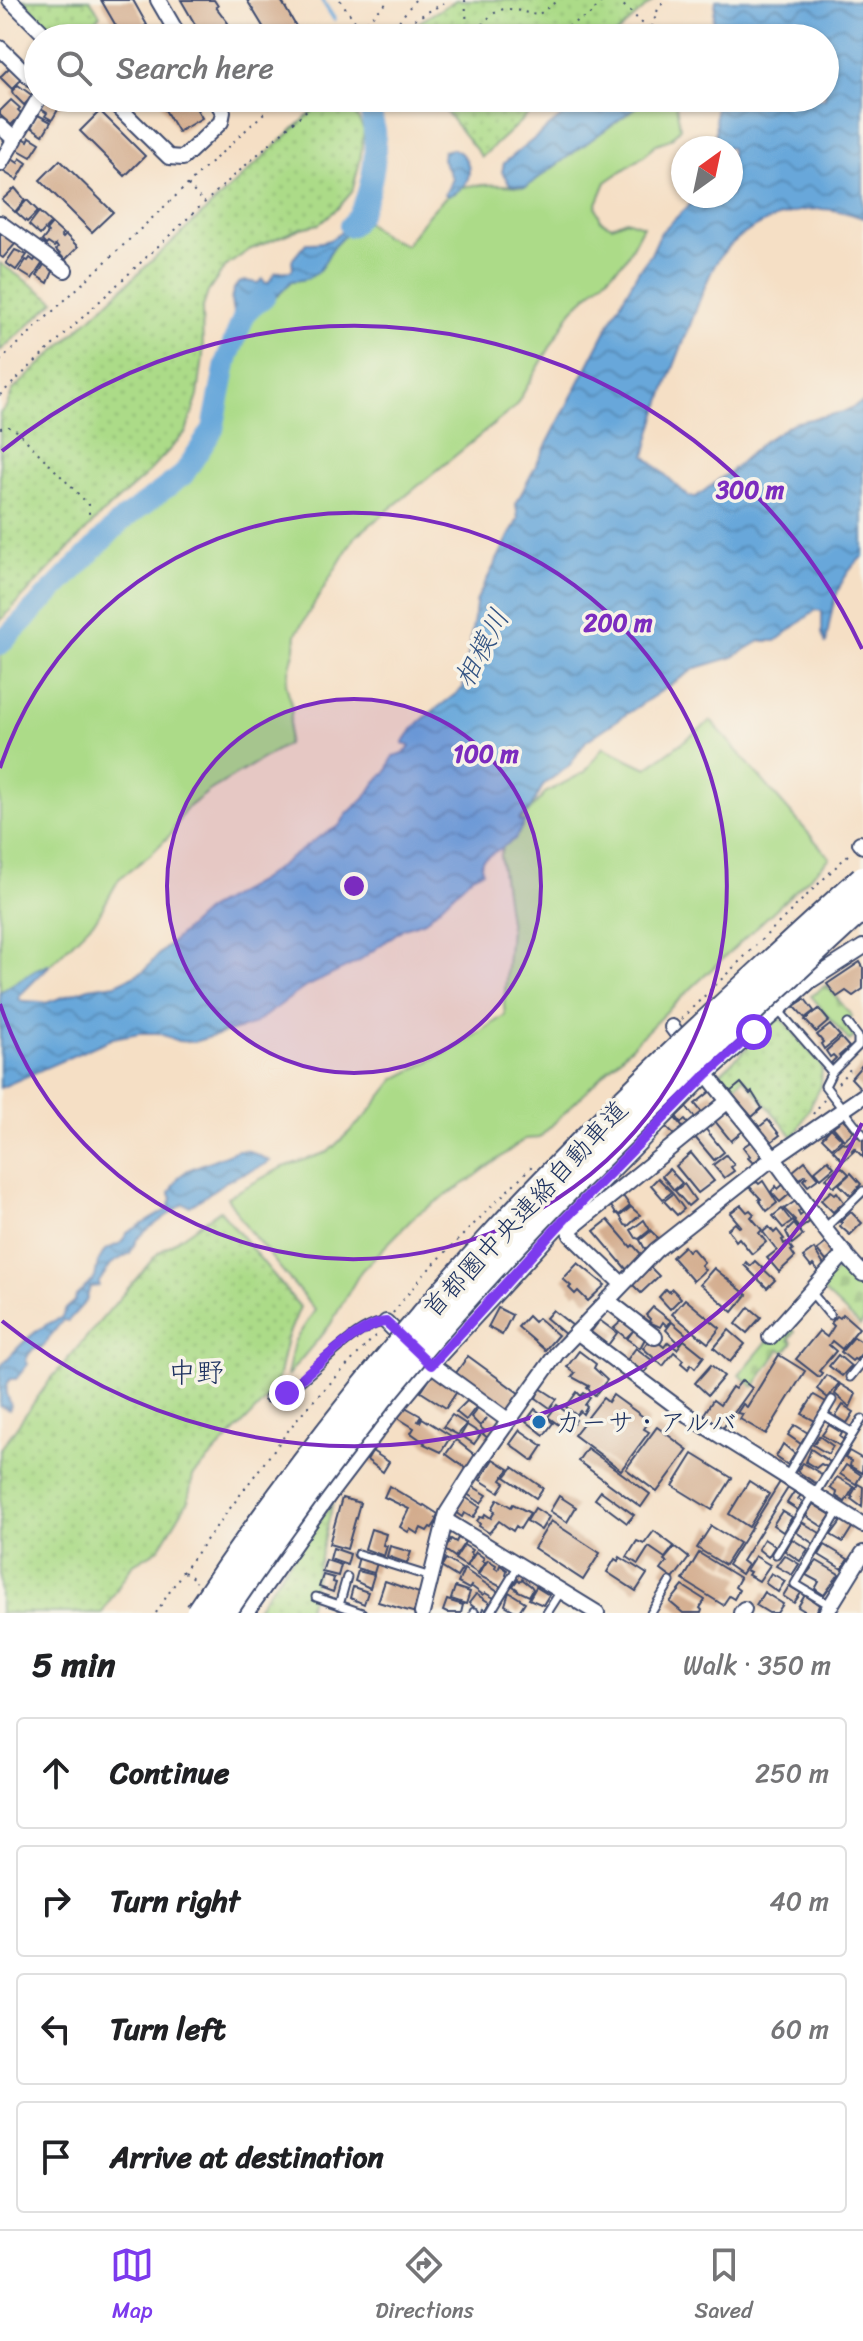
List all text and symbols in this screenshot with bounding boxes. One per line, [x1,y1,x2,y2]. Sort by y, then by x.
search box [24,24,839,112]
text: Search here [116,41,274,95]
icon: search [52,46,96,90]
north arrow [671,136,743,208]
text: 300 m [715,469,785,511]
water label: 相模川 [440,600,523,697]
text: 200 m [583,602,653,644]
text: 100 m [453,733,519,775]
centre of rings [340,872,368,900]
route start [736,1014,772,1050]
street label: 首都圏中央連絡自動車道 [411,1089,639,1329]
district label: 中野 [168,1348,224,1397]
route end [269,1375,305,1411]
place label: カーサ・アルバ [555,1399,736,1445]
marker: カーサ・アルバ [530,1413,548,1431]
text: 5 min [32,1635,115,1695]
text: Walk · 350 m [683,1642,831,1688]
text: Continue [110,1746,229,1800]
text: 250 m [755,1750,829,1796]
icon: ahead [34,1751,78,1795]
text: Turn right [110,1874,240,1928]
text: 40 m [770,1878,829,1924]
icon: right [34,1879,78,1923]
text: Turn left [110,2002,226,2056]
text: 60 m [771,2006,829,2052]
icon: left [34,2007,78,2051]
text: Arrive at destination [110,2130,384,2184]
icon: arrive [34,2135,78,2179]
tab: Map [110,2243,154,2330]
tab: Directions [375,2243,474,2330]
tab: Saved [695,2243,753,2330]

